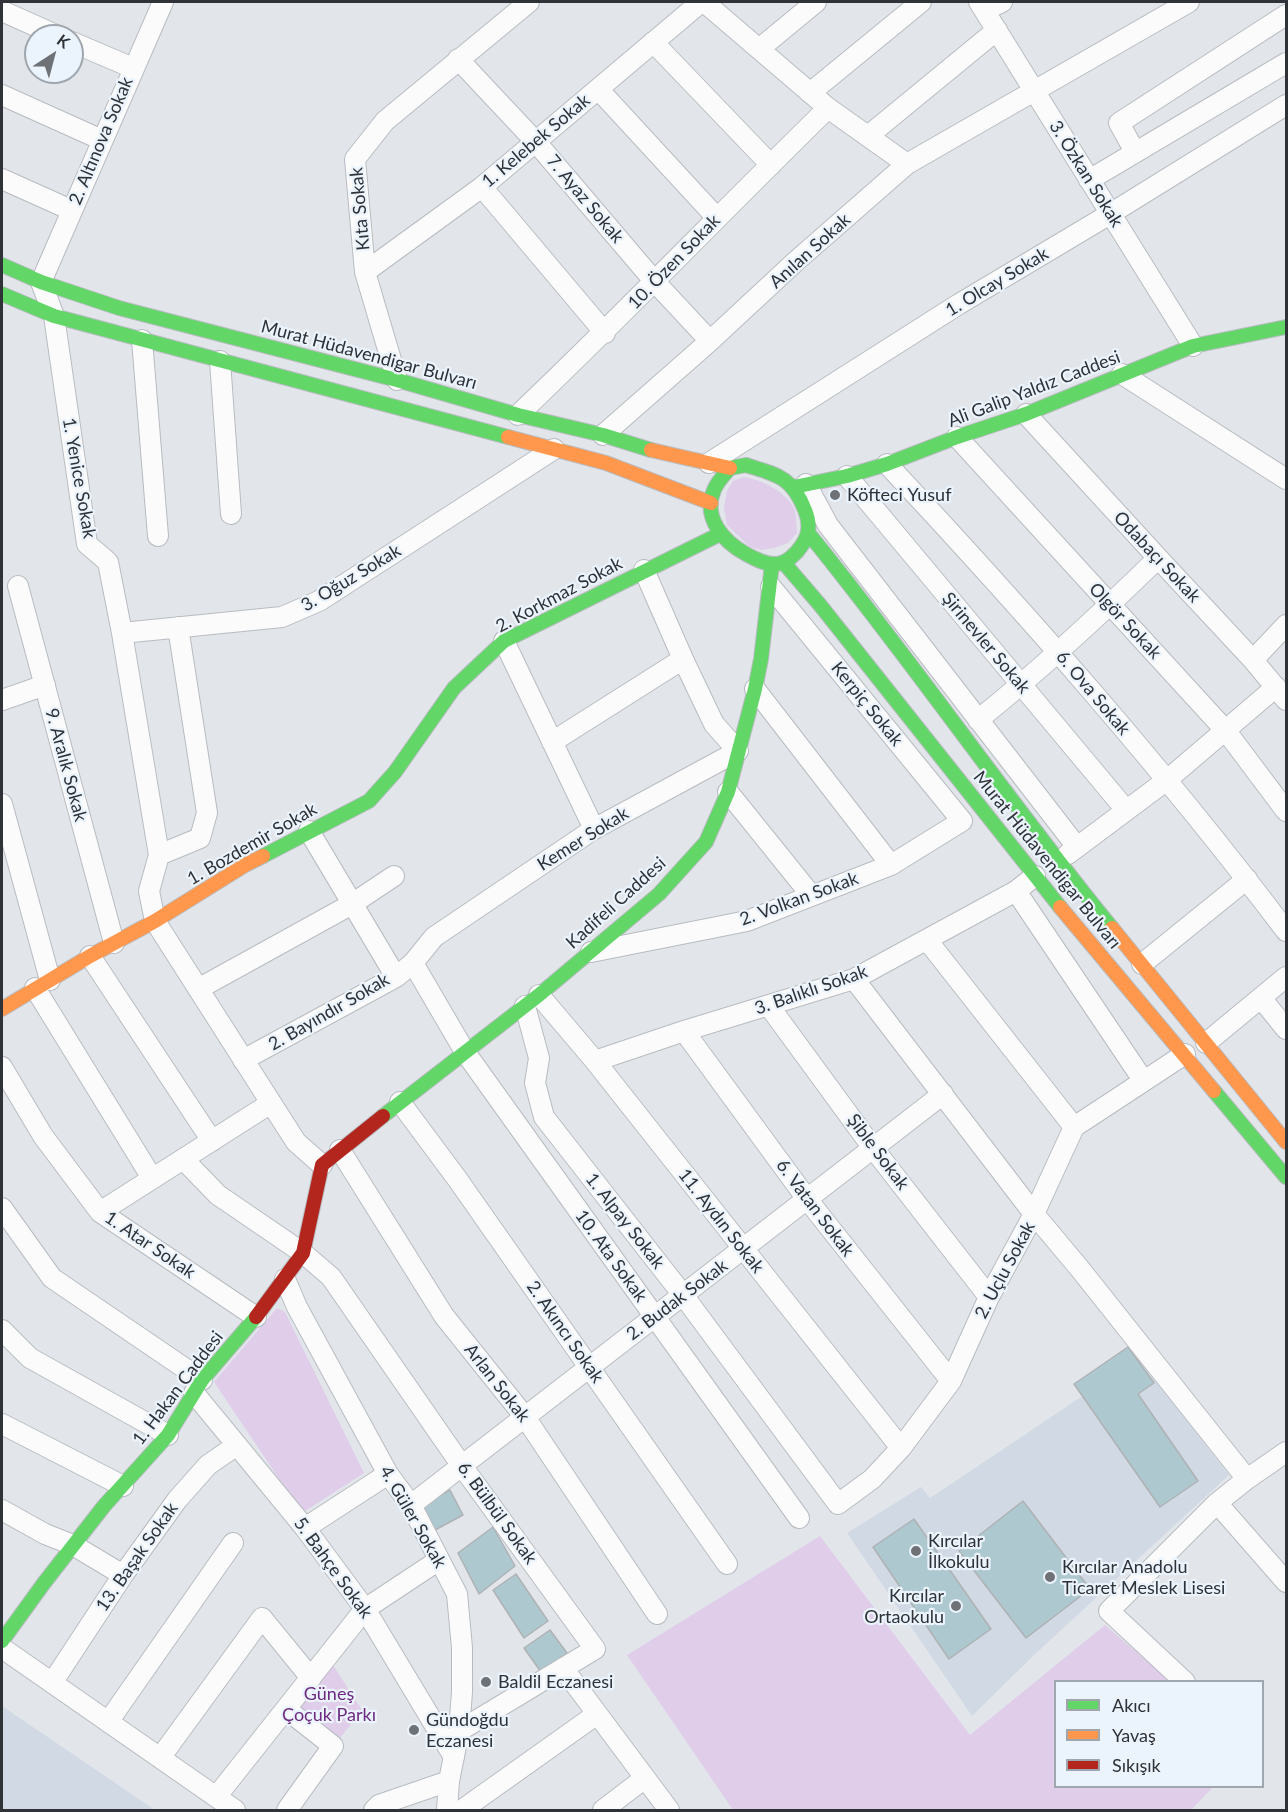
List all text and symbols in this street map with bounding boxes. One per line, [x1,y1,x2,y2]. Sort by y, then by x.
north arrow [24,24,84,84]
text: K [54,30,74,52]
street label: 2. Altınova Sokak [64,74,138,208]
street label: 1. Kelebek Sokak [478,90,594,192]
street label: 3. Özkan Sokak [1045,117,1127,231]
street label: 7. Ayaz Sokak [542,150,628,248]
street label: Kıta Sokak [346,167,374,251]
street label: Anılan Sokak [765,209,855,293]
street label: 10. Özen Sokak [623,210,725,314]
street label: 1. Olcay Sokak [942,243,1052,321]
street label: Murat Hüdavendigar Bulvarı [259,316,479,394]
street label: Ali Galip Yaldız Caddesi [945,346,1123,432]
street label: 1. Yenice Sokak [58,416,100,540]
place label: Köfteci Yusuf [847,484,951,506]
marker: Köfteci Yusuf [828,488,842,502]
street label: Odabaçı Sokak [1109,507,1205,607]
street label: 3. Oğuz Sokak [297,540,405,616]
street label: 2. Korkmaz Sokak [492,553,626,637]
street label: Olgör Sokak [1084,578,1166,664]
street label: Şirinevler Sokak [937,588,1035,698]
street label: 6. Ova Sokak [1051,646,1135,740]
street label: Kerpiç Sokak [826,658,908,750]
street label: 9. Aralık Sokak [41,706,91,824]
street label: Murat Hüdavendigar Bulvarı [969,767,1125,953]
street label: 1. Bozdemir Sokak [183,798,321,890]
street label: Kemer Sokak [533,802,633,876]
street label: Kadifeli Caddesi [562,853,670,953]
street label: 2. Volkan Sokak [737,868,861,930]
street label: 3. Balıklı Sokak [752,961,870,1019]
street label: 2. Bayındır Sokak [265,969,393,1055]
street label: Şible Sokak [842,1110,914,1194]
street label: 6. Vatan Sokak [771,1155,859,1261]
street label: 11. Aydın Sokak [674,1165,768,1277]
street label: 1. Alpay Sokak [581,1169,669,1273]
street label: 10. Ata Sokak [570,1206,652,1306]
street label: 1. Atar Sokak [101,1207,199,1283]
street label: 2. Uçlu Sokak [970,1218,1040,1322]
street label: 2. Budak Sokak [622,1255,732,1345]
street label: 2. Akıncı Sokak [522,1277,608,1387]
street label: 1. Hakan Caddesi [128,1327,228,1449]
street label: Arlan Sokak [460,1339,534,1427]
street label: 6. Bülbül Sokak [453,1458,541,1568]
street label: 4. Güler Sokak [375,1462,451,1572]
street label: 13. Başak Sokak [91,1498,183,1616]
street label: 5. Bahçe Sokak [289,1513,377,1623]
place label: Kırcılar İlkokulu [928,1530,989,1572]
marker: Kırcılar İlkokulu [909,1544,923,1558]
place label: Kırcılar Anadolu Ticaret Meslek Lisesi [1062,1556,1225,1598]
marker: Kırcılar Anadolu Ticaret Meslek Lisesi [1043,1570,1057,1584]
place label: Kırcılar Ortaokulu [864,1585,944,1628]
marker: Kırcılar Ortaokulu [949,1599,963,1613]
place label: Baldil Eczanesi [498,1671,613,1693]
marker: Baldil Eczanesi [479,1675,493,1689]
legend [1054,1680,1264,1788]
park label: Güneş Çoçuk Parkı [282,1683,376,1726]
text: Akıcı [1112,1694,1151,1716]
place label: Gündoğdu Eczanesi [426,1709,509,1752]
marker: Gündoğdu Eczanesi [407,1723,421,1737]
text: Yavaş [1112,1724,1156,1746]
text: Sıkışık [1112,1754,1161,1776]

